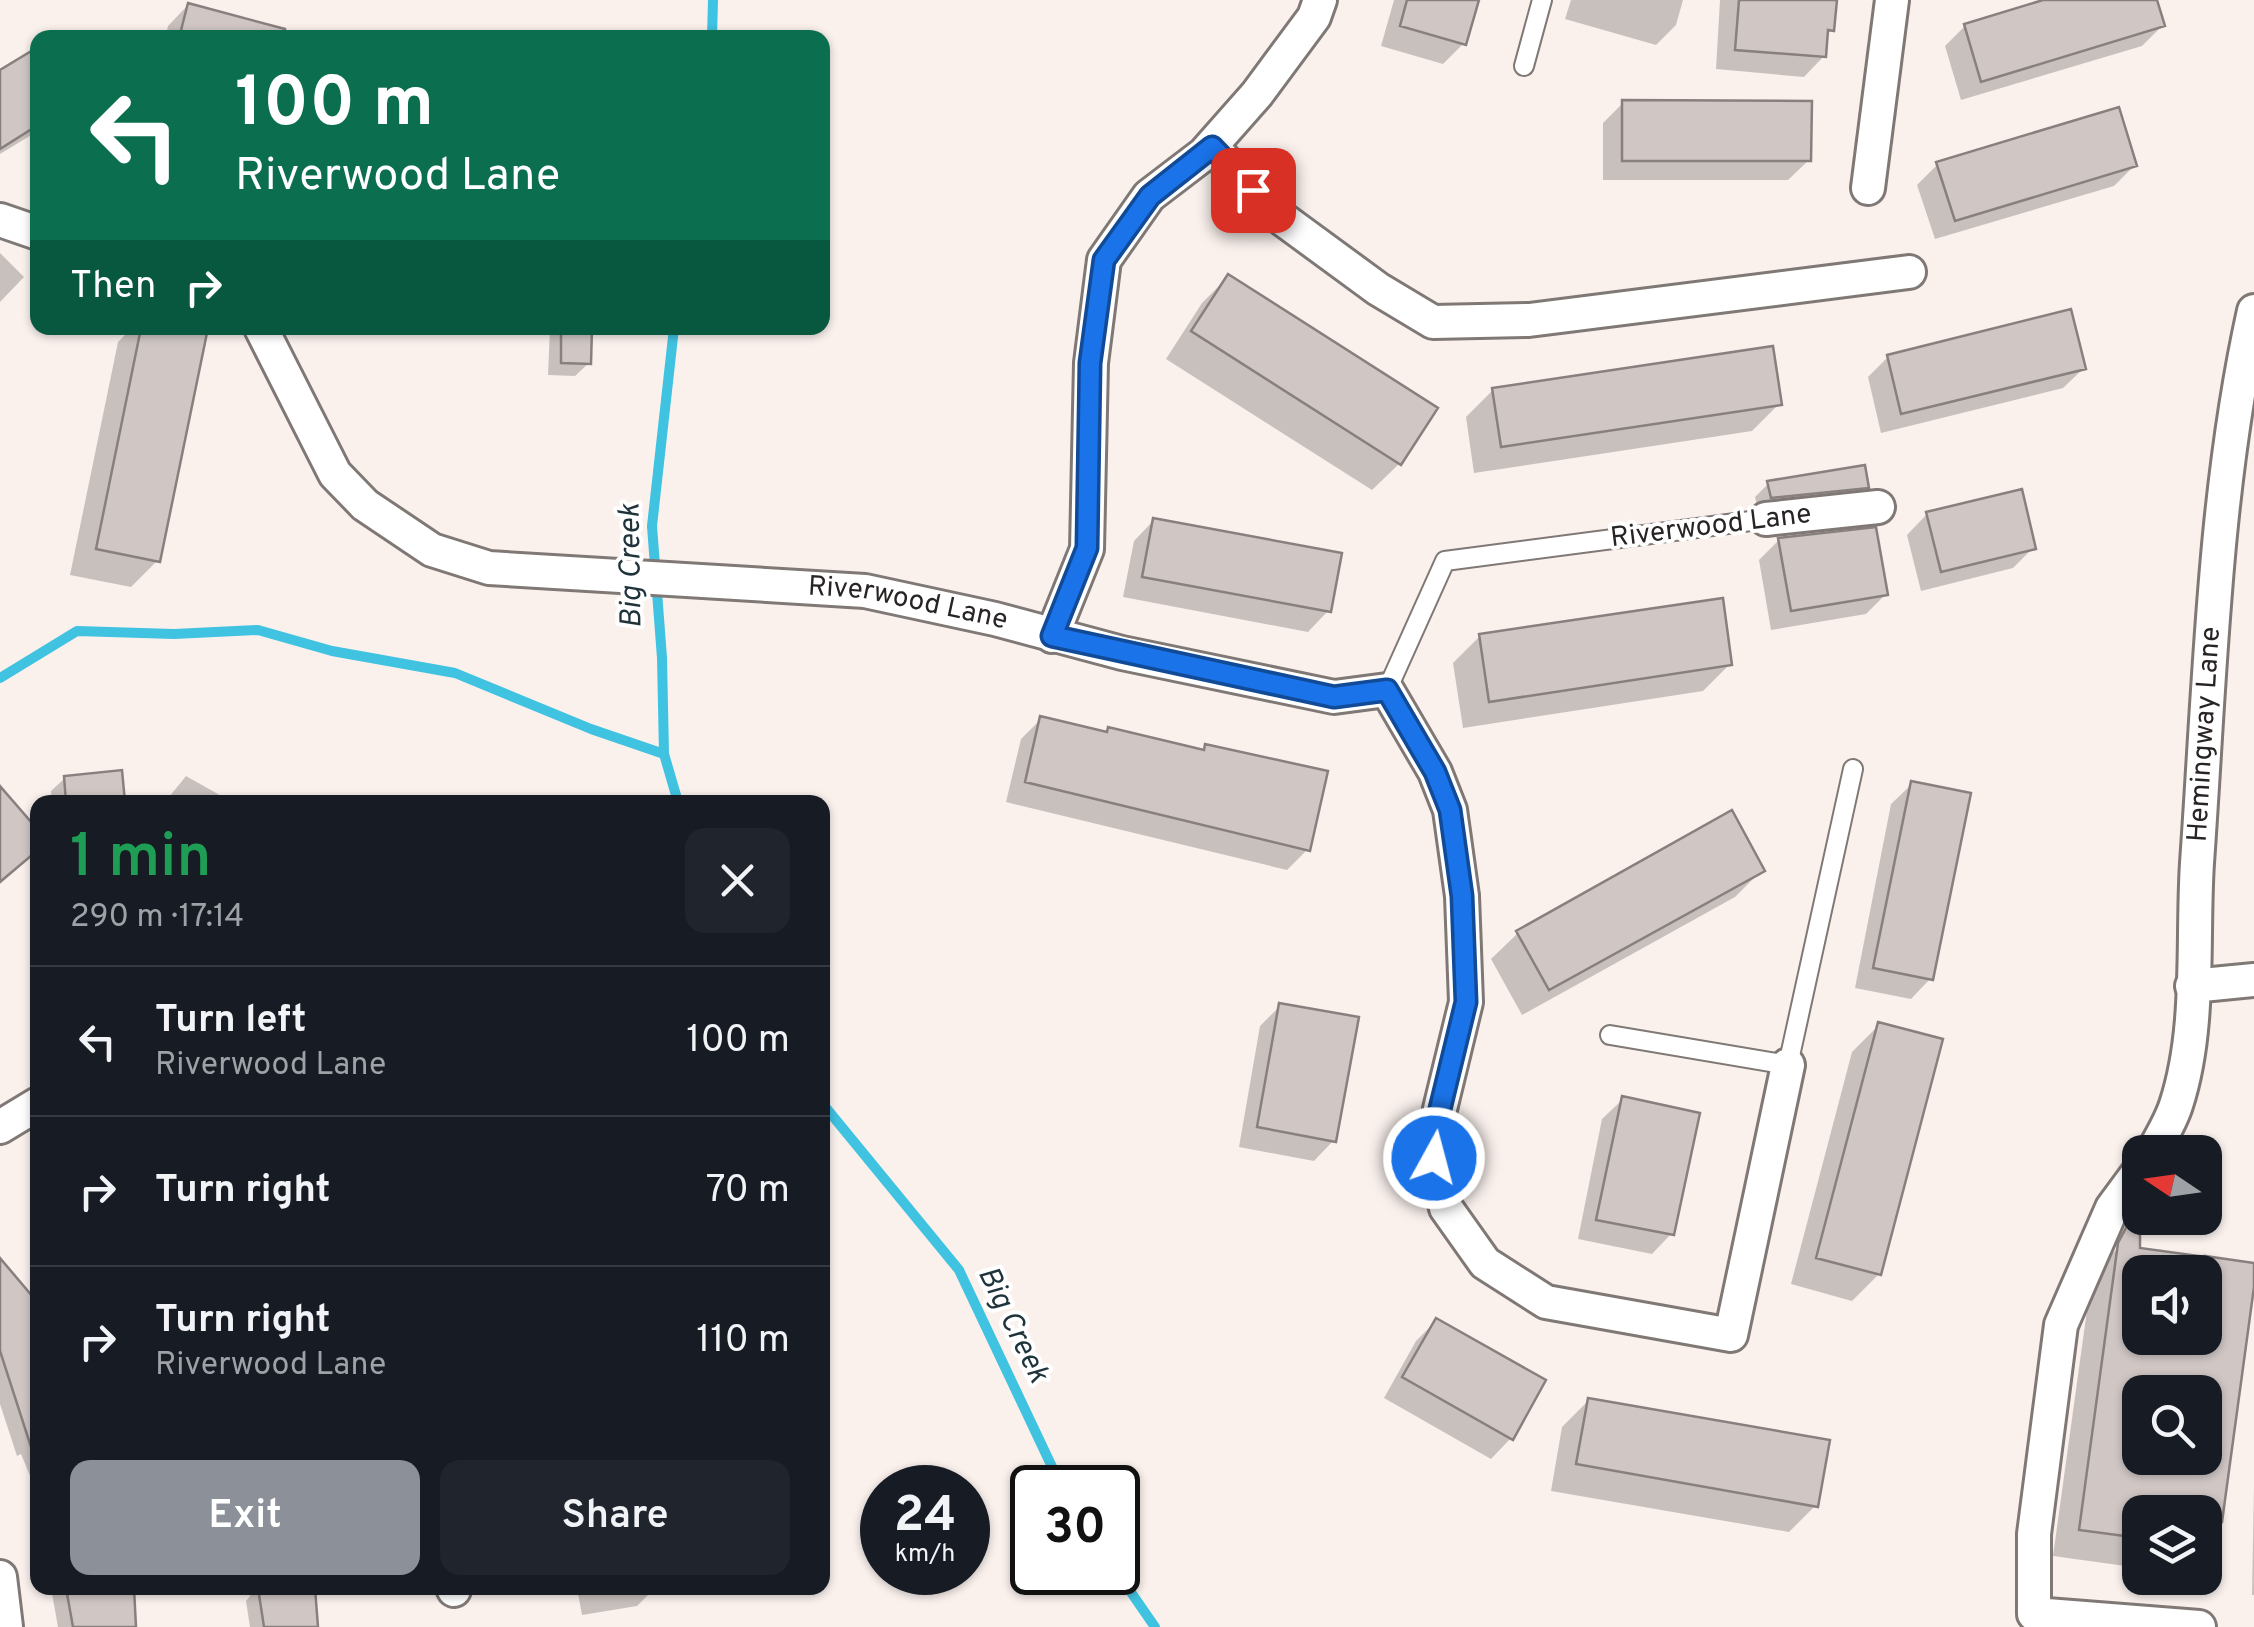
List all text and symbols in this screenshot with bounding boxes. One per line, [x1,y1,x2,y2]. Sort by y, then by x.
text: 100 m [235,62,434,151]
icon: left [70,70,200,200]
pin [1211,148,1296,233]
text: Riverwood Lane [235,149,560,206]
icon: arrive [1226,163,1281,218]
icon: right [176,260,231,315]
text: Then [70,263,156,312]
street label: Riverwood Lane [1608,497,1814,557]
water label: Big Creek [612,502,652,629]
street label: Riverwood Lane [807,570,1012,640]
street label: Hemingway Lane [2180,626,2230,843]
text: 1 min [70,822,211,898]
button: close [685,828,790,933]
text: 290 m · 17:14 [70,898,244,938]
text: Turn left [155,997,307,1046]
icon: left [70,1014,125,1069]
text: 100 m [686,1017,790,1066]
text: Riverwood Lane [155,1046,386,1086]
position arrow [1382,1106,1486,1210]
north arrow [2122,1135,2222,1235]
map controls [2122,1135,2222,1595]
icon: right [70,1164,125,1219]
text: Turn right [155,1167,330,1216]
text: 70 m [706,1167,790,1216]
button: sound [2122,1255,2222,1355]
water label: Big Creek [968,1261,1056,1390]
text: Turn right [155,1297,330,1346]
icon: right [70,1314,125,1369]
text: 110 m [696,1317,790,1366]
text: Riverwood Lane [155,1346,386,1386]
button: search [2122,1375,2222,1475]
button: Exit [70,1460,420,1575]
button: Share [440,1460,790,1575]
speed limit sign: 30 [1010,1465,1140,1595]
text: 24 [894,1486,956,1549]
button: layers [2122,1495,2222,1595]
text: km/h [895,1539,955,1571]

